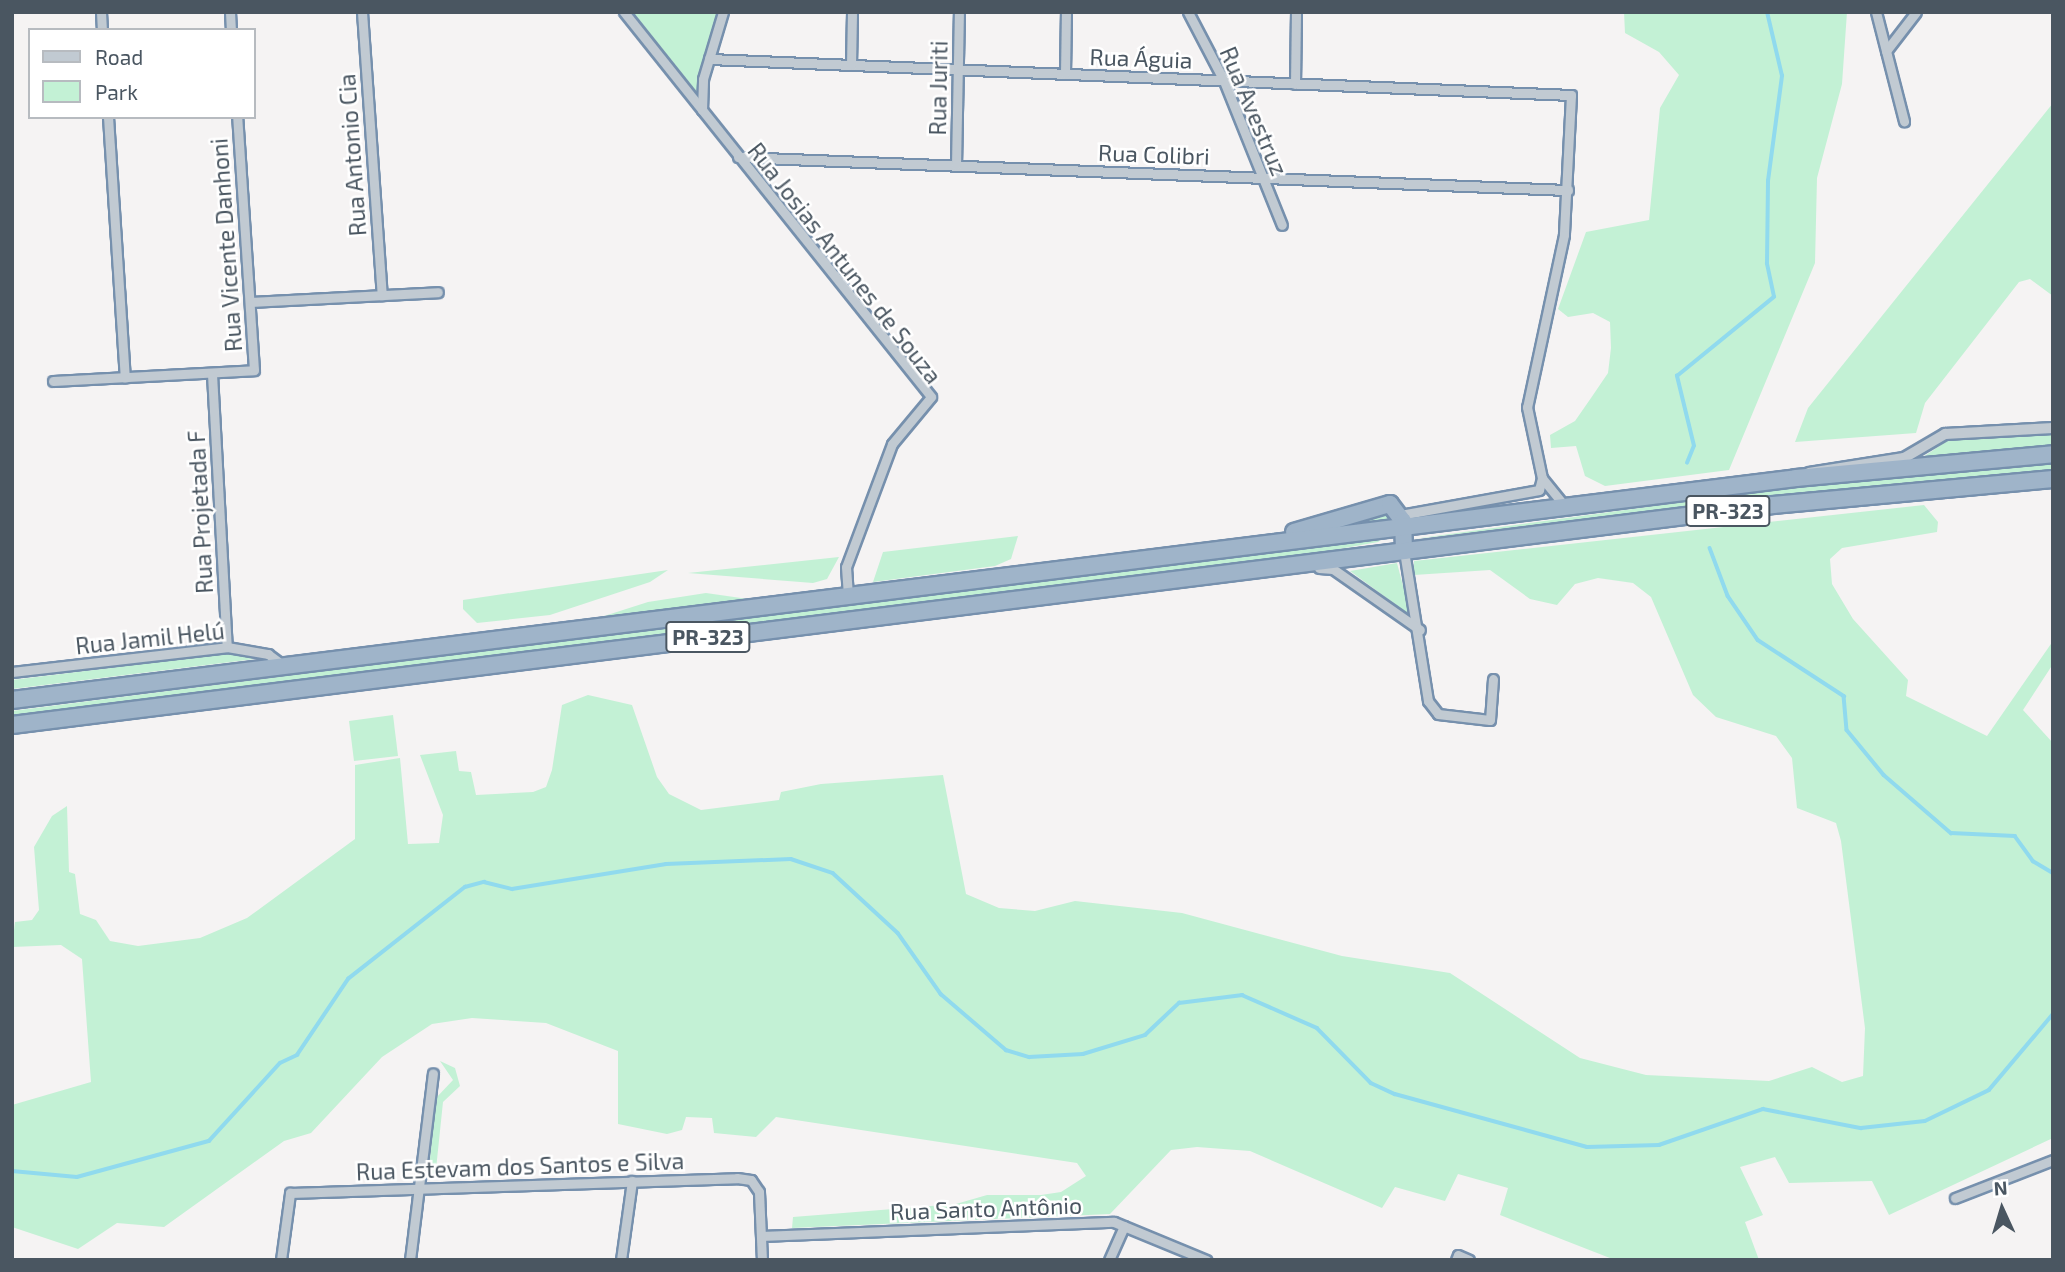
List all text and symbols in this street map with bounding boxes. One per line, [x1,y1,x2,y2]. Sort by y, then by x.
legend [28,28,256,119]
street label: Rua Juriti [923,40,953,136]
street label: Rua Águia [1089,42,1193,74]
street label: Rua Avestruz [1214,42,1294,180]
text: Road [95,44,143,69]
street label: Rua Antonio Cia [333,73,371,237]
text: Park [95,79,138,104]
street label: Rua Vicente Danhoni [205,137,247,353]
street label: Rua Josias Antunes de Souza [742,137,948,389]
street label: Rua Colibri [1098,138,1210,170]
street label: Rua Projetada F [182,430,218,594]
road number: PR-323 [1684,494,1772,528]
street label: Rua Jamil Helú [73,616,227,660]
road number: PR-323 [664,620,752,654]
street label: Rua Estevam dos Santos e Silva [355,1146,685,1186]
north arrow [1967,1174,2037,1244]
text: N [1993,1176,2008,1200]
street label: Rua Santo Antônio [889,1191,1083,1225]

